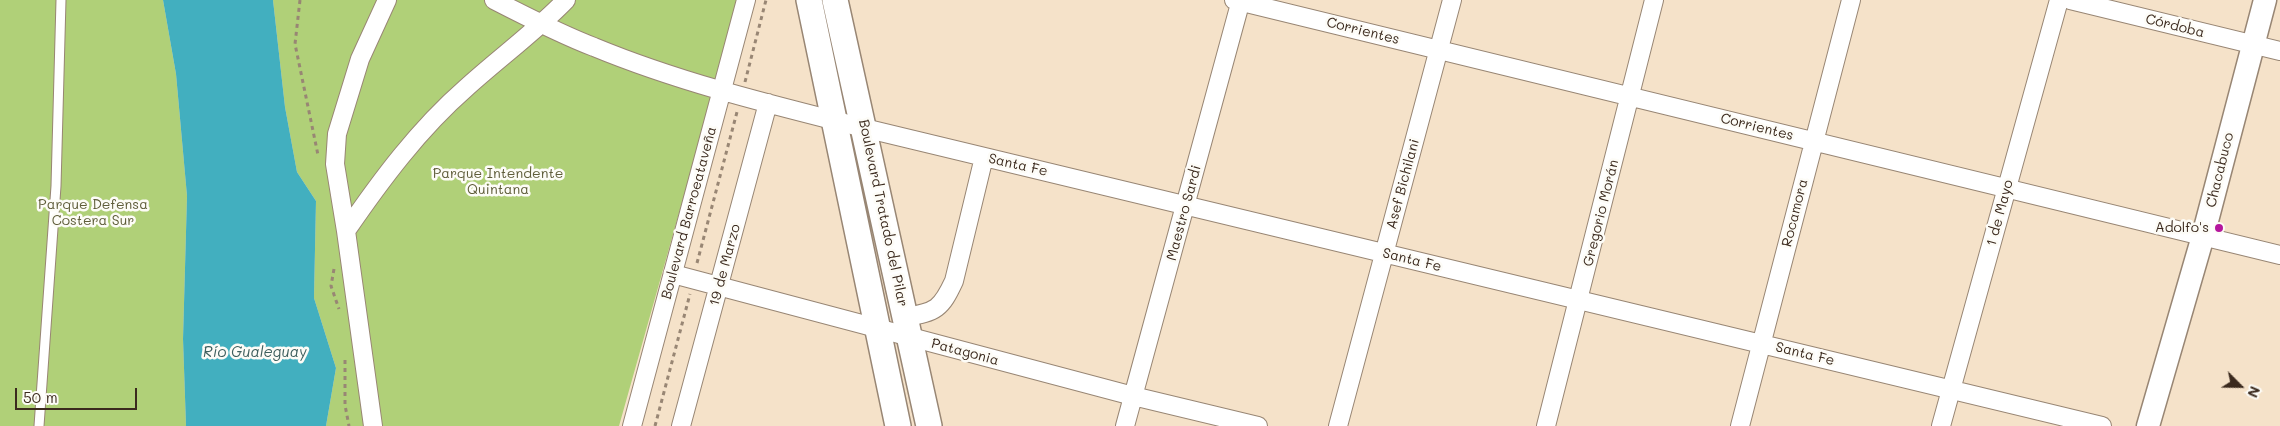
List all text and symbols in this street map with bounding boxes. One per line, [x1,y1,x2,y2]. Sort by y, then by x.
street label: Córdoba [2144,11,2206,41]
street label: Corrientes [1325,14,1401,48]
street label: Corrientes [1719,110,1795,144]
street label: Boulevard Tratado del Pilar [855,118,911,308]
street label: Boulevard Barroeataveña [658,125,720,301]
street label: Chacabuco [2203,131,2237,209]
street label: Asef Bichilani [1383,137,1423,231]
street label: Santa Fe [987,150,1049,180]
street label: Gregorio Morán [1580,158,1622,268]
street label: Maestro Sardi [1163,163,1205,263]
park label: Parque Intendente Quintana [433,166,563,198]
street label: Rocamora [1778,177,1812,249]
street label: 1 de Mayo [1983,178,2017,248]
park label: Parque Defensa Costera Sur [38,197,148,230]
place label: Adolfo's [2155,220,2209,236]
street label: 19 de Marzo [706,222,744,308]
marker: Adolfo's [2213,222,2225,234]
street label: Santa Fe [1381,245,1443,275]
street label: Patagonia [929,335,1001,369]
street label: Santa Fe [1774,339,1836,369]
water label: Río Gualeguay [203,343,307,361]
north arrow [2215,361,2265,411]
scale bar [18,378,140,410]
text: N [2243,383,2265,401]
text: 50 m [23,387,58,407]

